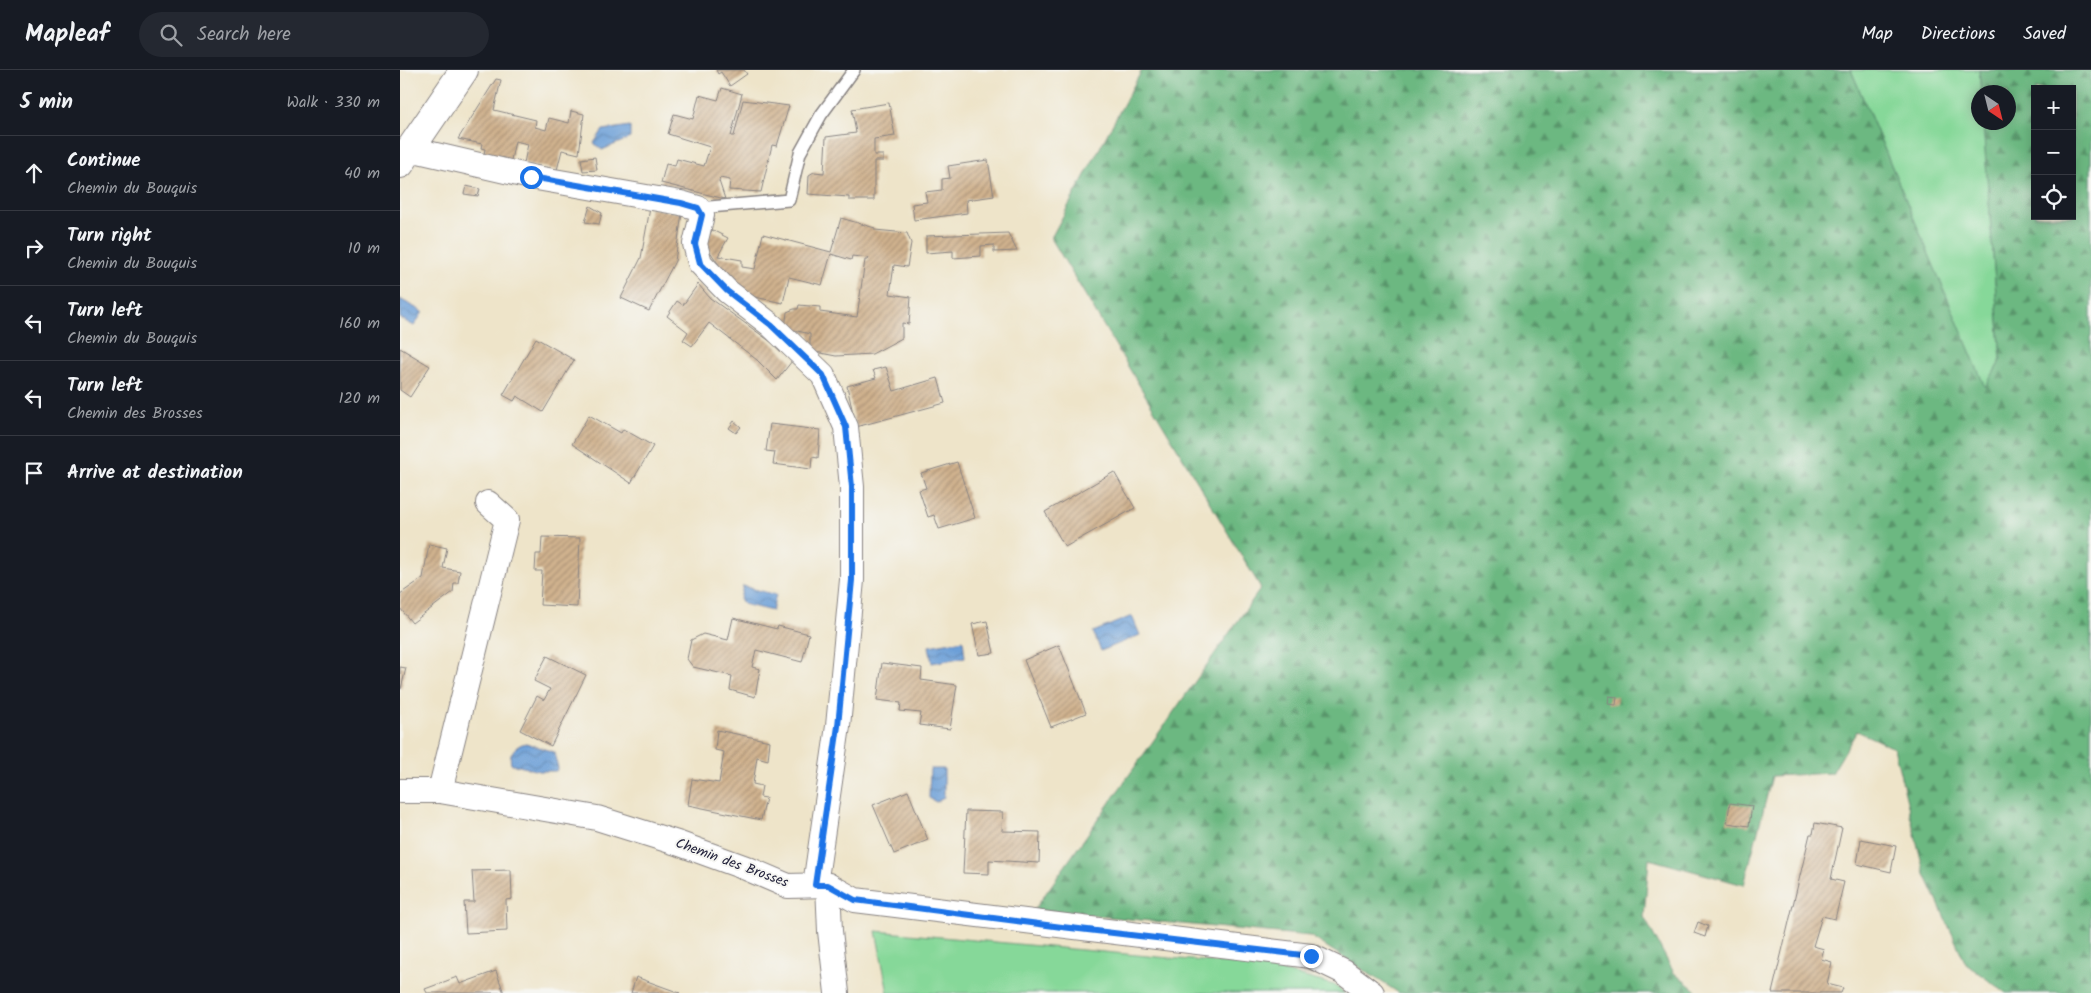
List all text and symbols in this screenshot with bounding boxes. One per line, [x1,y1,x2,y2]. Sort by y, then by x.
search box [139,12,489,57]
text: Mapleaf [25,15,109,54]
text: Search here [197,20,291,50]
text: Map [1861,20,1893,49]
text: Directions [1921,20,1995,49]
text: Saved [2023,20,2066,49]
icon: search [157,21,185,49]
north arrow [1971,85,2016,130]
map controls [2031,85,2076,220]
button: + [2031,85,2076,130]
text: 5 min [20,86,73,119]
text: Walk · 330 m [287,90,380,115]
button: − [2031,130,2076,175]
text: Continue [67,146,140,176]
icon: ahead [20,159,48,187]
text: 40 m [344,161,380,186]
route start [520,166,543,189]
button: locate [2031,175,2076,220]
text: Chemin du Bouquis [67,176,197,201]
text: Turn right [67,221,152,251]
icon: right [20,234,48,262]
text: 10 m [348,236,380,261]
text: Chemin du Bouquis [67,251,197,276]
text: Turn left [67,296,142,326]
icon: left [20,309,48,337]
text: 160 m [339,311,380,336]
text: Chemin du Bouquis [67,326,197,351]
text: Turn left [67,371,142,401]
icon: left [20,384,48,412]
text: 120 m [339,386,380,411]
text: Chemin des Brosses [67,401,203,426]
text: Arrive at destination [67,458,243,488]
icon: arrive [20,459,48,487]
street label: Chemin des Brosses [672,832,792,894]
route end [1300,945,1323,968]

